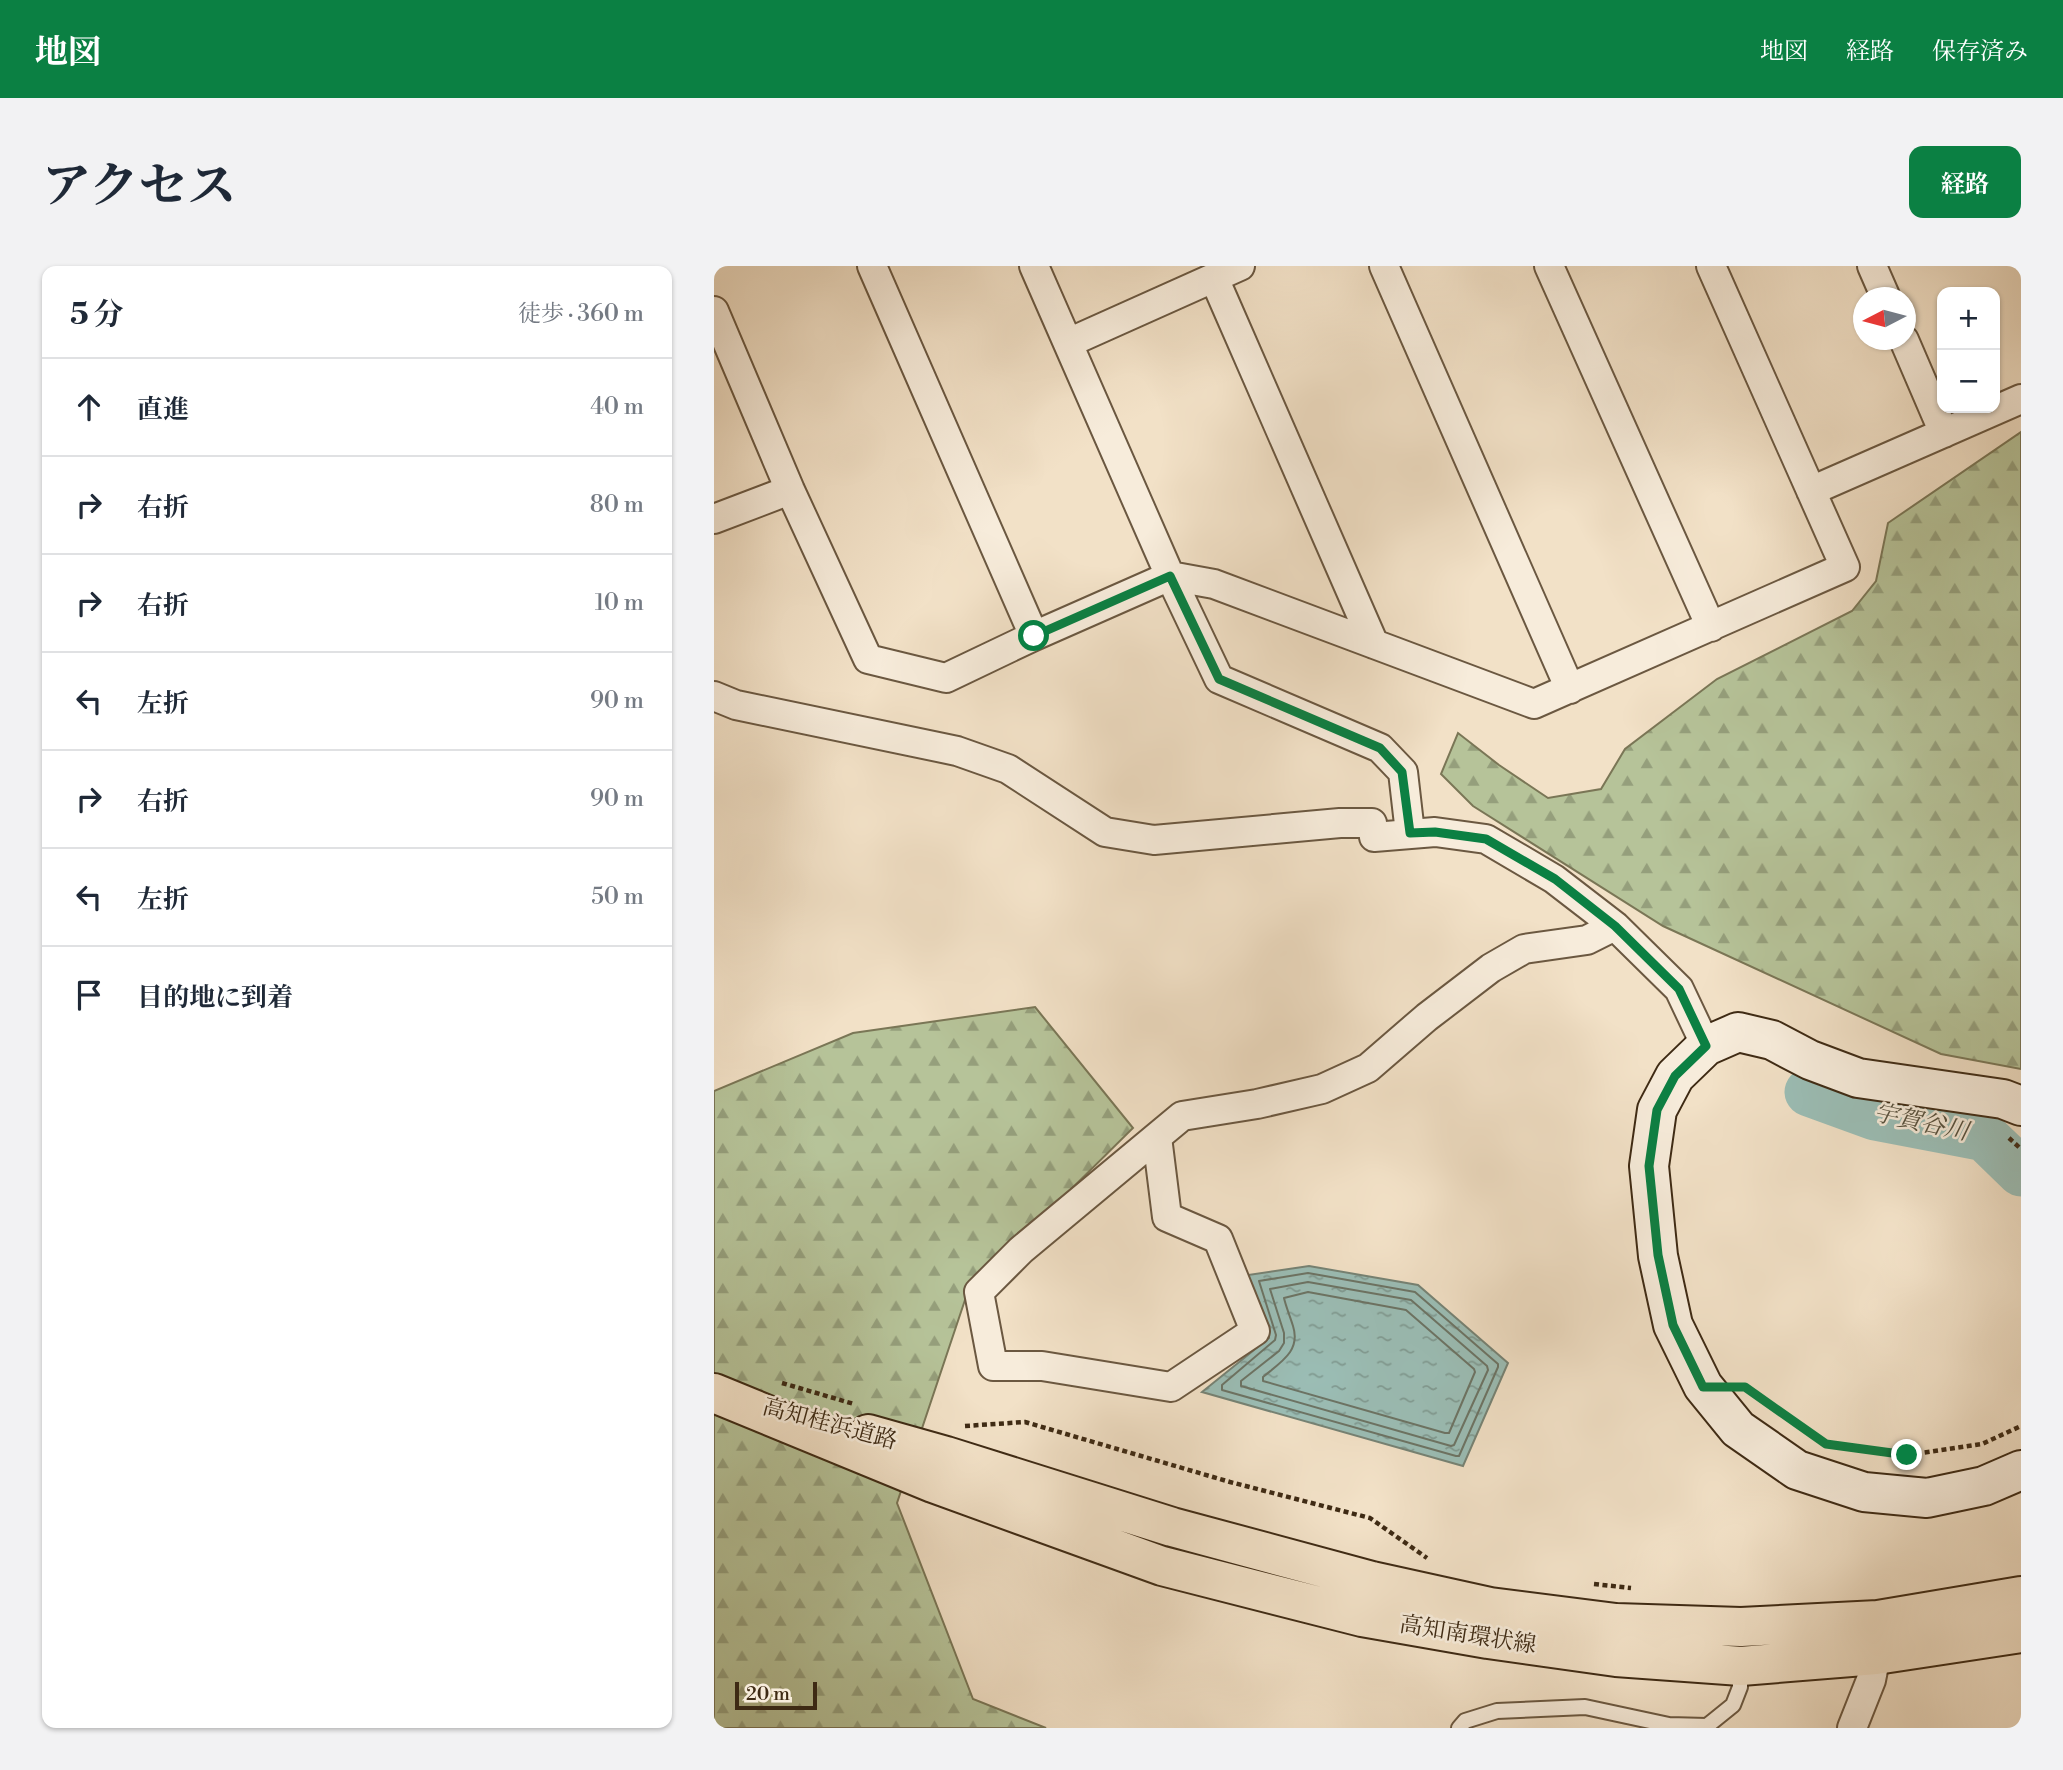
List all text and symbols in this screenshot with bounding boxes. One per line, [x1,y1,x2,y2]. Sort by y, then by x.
text: 地図 [35,33,101,74]
text: 地図 [1760,37,1808,67]
text: 経路 [1846,37,1894,67]
text: 保存済み [1932,37,2028,67]
button: 経路 [1909,146,2021,218]
text: アクセス [42,157,237,218]
north arrow [1853,287,1916,350]
map controls [1937,287,2000,413]
button: + [1937,287,2000,350]
text: 5 分 [70,296,123,334]
text: 徒歩 · 360 m [518,300,644,328]
button: − [1937,350,2000,413]
icon: ahead [70,388,108,426]
text: 40 m [590,393,644,421]
text: 直進 [137,394,189,426]
icon: right [70,486,108,524]
text: 80 m [590,491,644,519]
text: 右折 [137,492,189,524]
icon: right [70,584,108,622]
text: 10 m [595,589,644,617]
text: 右折 [137,590,189,622]
route start [1018,620,1049,651]
icon: left [70,682,108,720]
text: 90 m [590,687,644,715]
text: 左折 [137,688,189,720]
icon: right [70,780,108,818]
text: 90 m [590,785,644,813]
text: 右折 [137,786,189,818]
icon: left [70,878,108,916]
text: 50 m [591,883,644,911]
text: 左折 [137,884,189,916]
icon: arrive [70,976,108,1014]
text: 目的地に到着 [137,982,293,1014]
water label: 宇賀谷川 [1871,1098,1974,1148]
street label: 高知桂浜道路 [760,1393,900,1455]
route end [1891,1439,1922,1470]
street label: 高知南環状線 [1398,1610,1538,1660]
scale bar [735,1679,817,1711]
text: 20 m [746,1682,790,1706]

